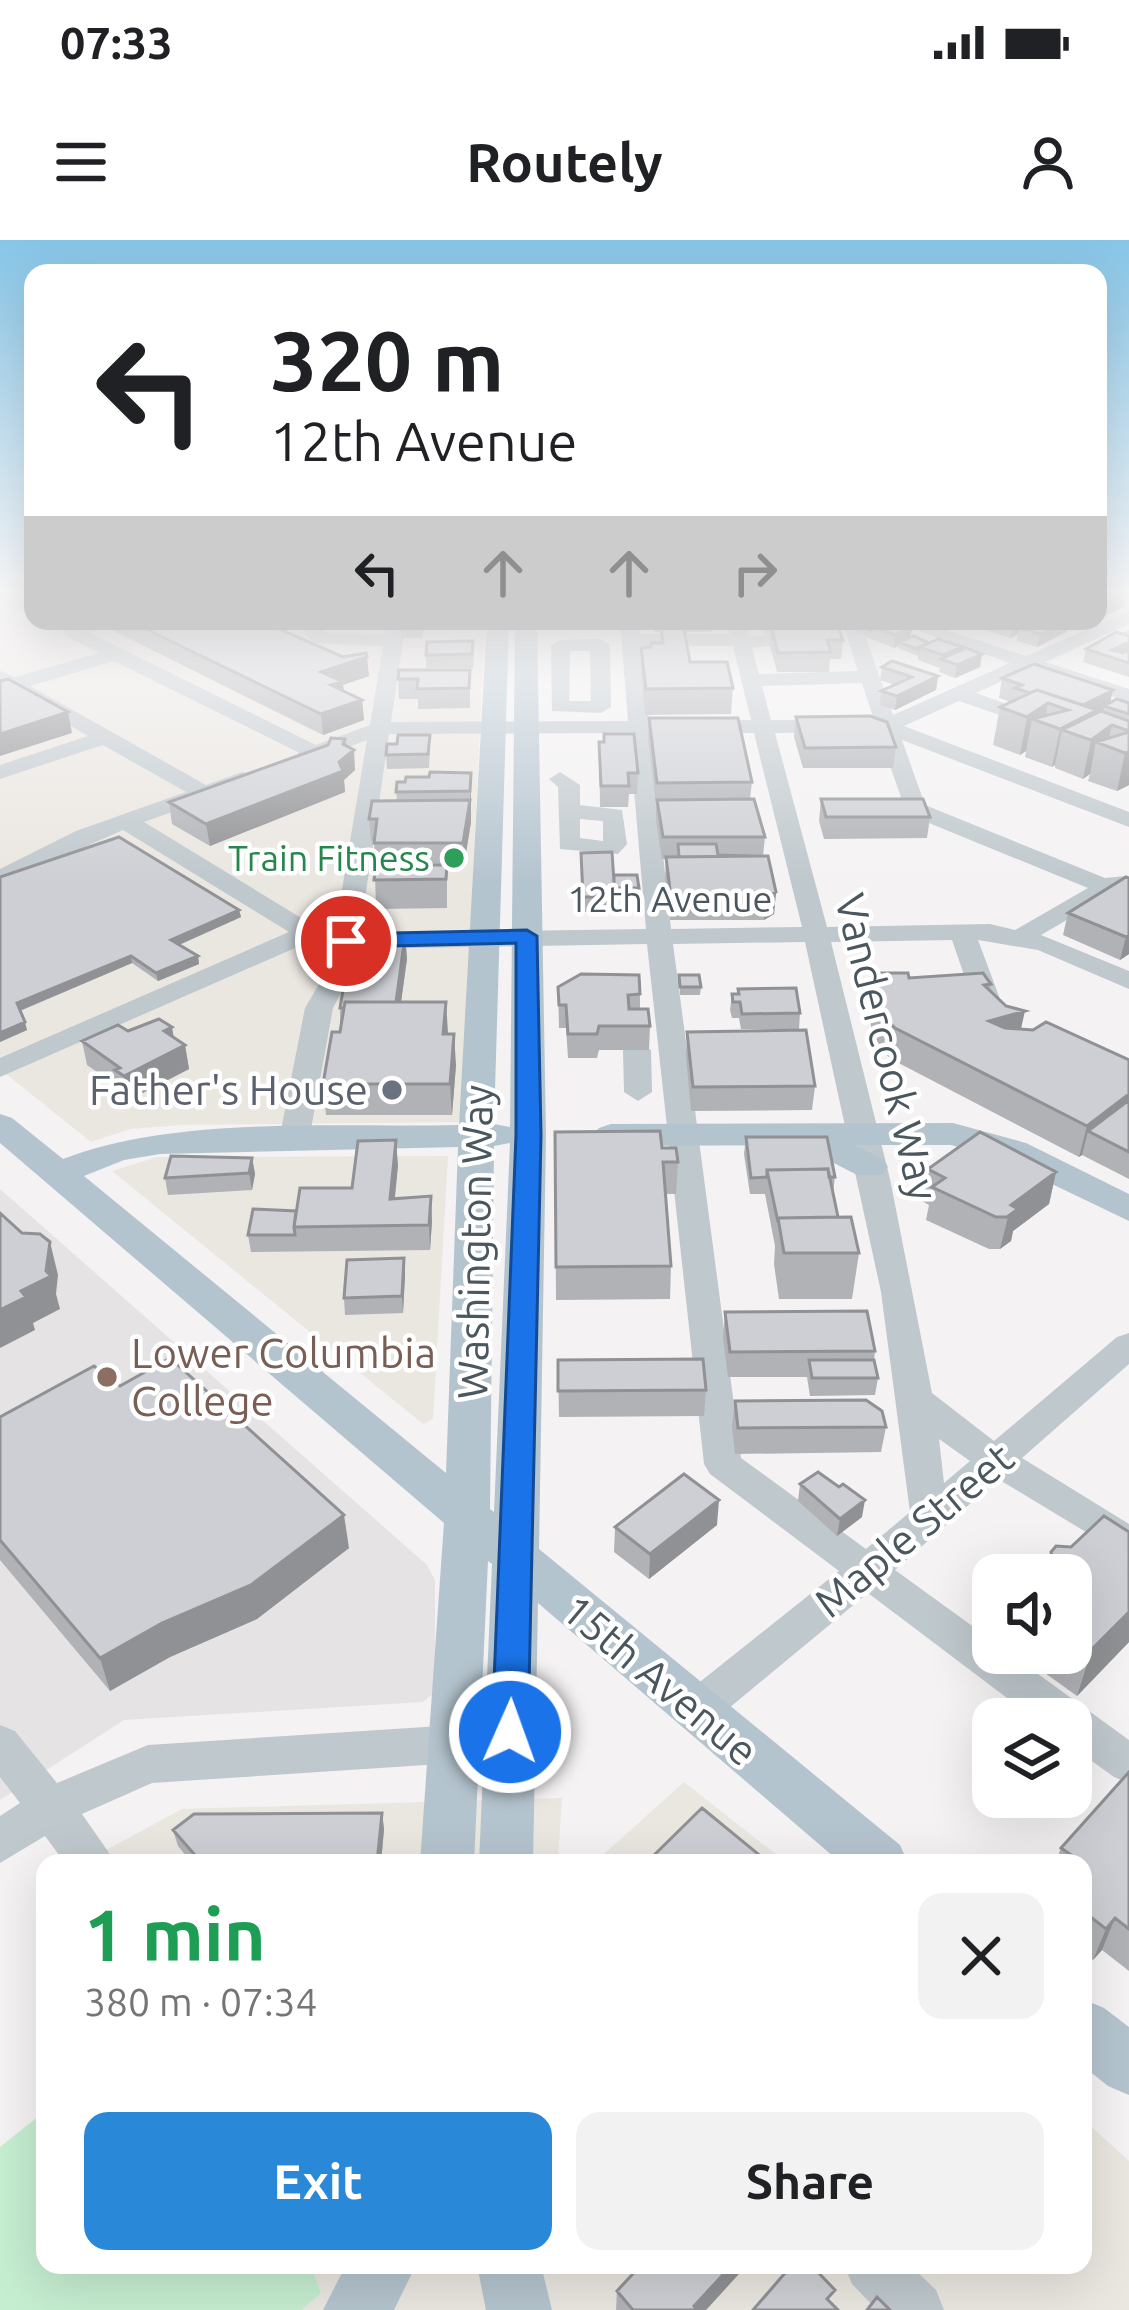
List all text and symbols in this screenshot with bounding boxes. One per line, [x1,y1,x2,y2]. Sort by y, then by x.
text: 07:33 [60,17,173,68]
icon: menu [48,129,114,195]
icon: person [1015,129,1081,195]
text: Routely [466,132,663,192]
icon: left [72,312,228,468]
text: 320 m [270,313,504,407]
text: 12th Avenue [270,411,577,471]
icon: left [344,540,410,606]
icon: ahead [470,540,536,606]
icon: ahead [596,540,662,606]
icon: right [722,540,788,606]
place label: Train Fitness [228,837,430,878]
marker: Train Fitness [441,845,467,871]
street label: 12th Avenue [568,878,772,919]
street label: Vandercook Way [827,889,948,1205]
pin [295,890,397,992]
icon: arrive [313,908,379,974]
place label: Father's House [89,1066,368,1113]
marker: Father's House [379,1077,405,1103]
street label: Washington Way [448,1084,501,1400]
place label: Lower Columbia College [131,1329,436,1424]
marker: Lower Columbia College [94,1364,120,1390]
street label: Maple Street [805,1433,1022,1626]
map controls [972,1554,1092,1818]
button: sound [972,1554,1092,1674]
street label: 15th Avenue [554,1585,767,1774]
position arrow [447,1669,573,1795]
button: layers [972,1698,1092,1818]
button: close [918,1893,1044,2019]
text: 1 min [84,1894,266,1975]
text: 380 m · 07:34 [84,1980,318,2023]
button: Exit [84,2112,552,2250]
button: Share [576,2112,1044,2250]

